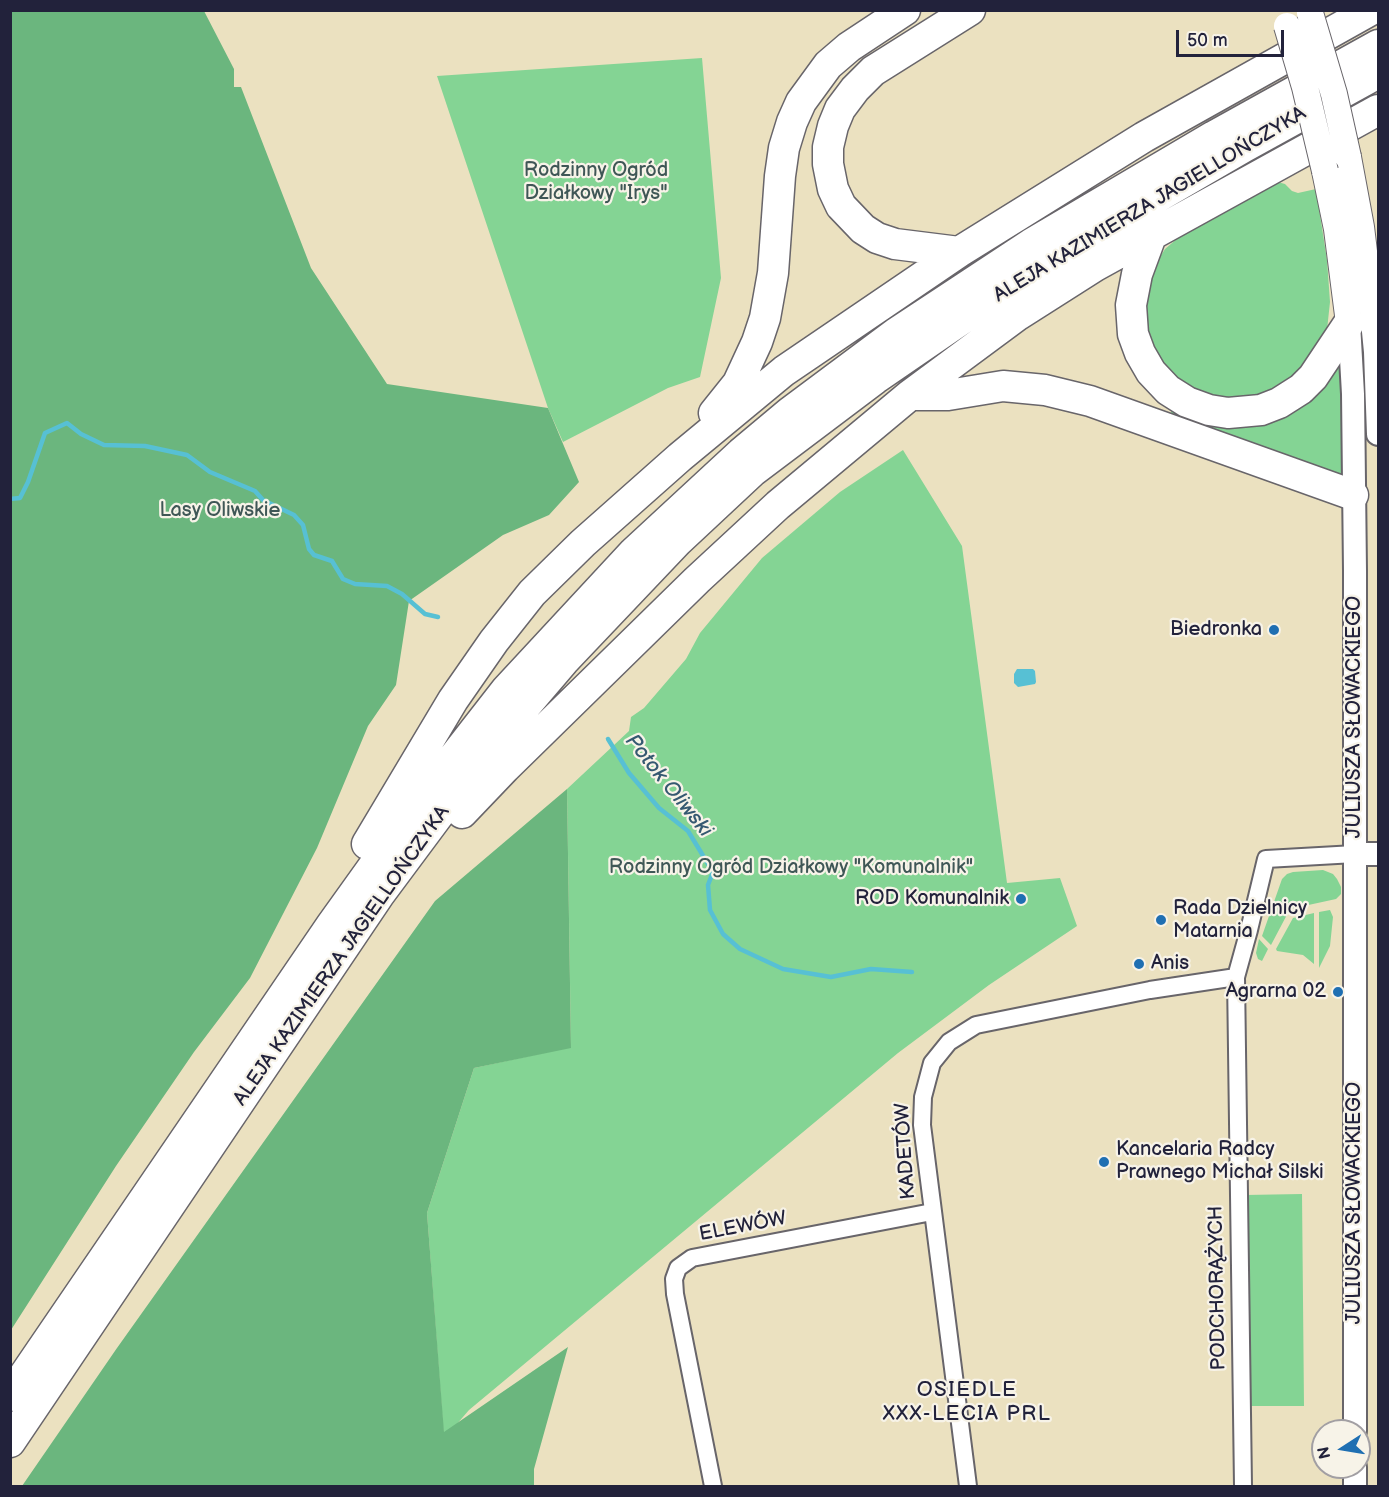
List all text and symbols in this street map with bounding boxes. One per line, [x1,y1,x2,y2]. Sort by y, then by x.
scale bar [1179,18,1287,56]
text: 50 m [1187,30,1228,51]
street label: ALEJA KAZIMIERZA JAGIELLOŃCZYKA [989,102,1311,308]
park label: Rodzinny Ogród Działkowy "Irys" [524,159,668,206]
park label: Lasy Oliwskie [160,499,280,523]
street label: JULIUSZA SŁOWACKIEGO [1343,596,1367,838]
place label: Biedronka [1170,618,1262,642]
marker: Biedronka [1267,623,1281,637]
water label: Potok Oliwski [619,730,717,842]
street label: ALEJA KAZIMIERZA JAGIELLOŃCZYKA [229,802,455,1110]
park label: Rodzinny Ogród Działkowy "Komunalnik" [609,856,973,880]
place label: ROD Komunalnik [855,887,1009,911]
marker: ROD Komunalnik [1014,892,1028,906]
place label: Rada Dzielnicy Matarnia [1173,897,1307,944]
marker: Rada Dzielnicy Matarnia [1154,913,1168,927]
place label: Anis [1151,952,1189,976]
marker: Anis [1132,957,1146,971]
place label: Agrarna 02 [1226,980,1326,1004]
marker: Agrarna 02 [1331,985,1345,999]
street label: JULIUSZA SŁOWACKIEGO [1343,1082,1367,1324]
street label: KADETÓW [891,1102,921,1200]
place label: Kancelaria Radcy Prawnego Michał Silski [1116,1138,1324,1185]
marker: Kancelaria Radcy Prawnego Michał Silski [1097,1155,1111,1169]
street label: PODCHORĄŻYCH [1205,1206,1231,1370]
street label: ELEWÓW [697,1207,789,1247]
district label: OSIEDLE XXX-LECIA PRL [883,1378,1051,1428]
north arrow [1311,1419,1371,1479]
text: N [1314,1445,1335,1460]

